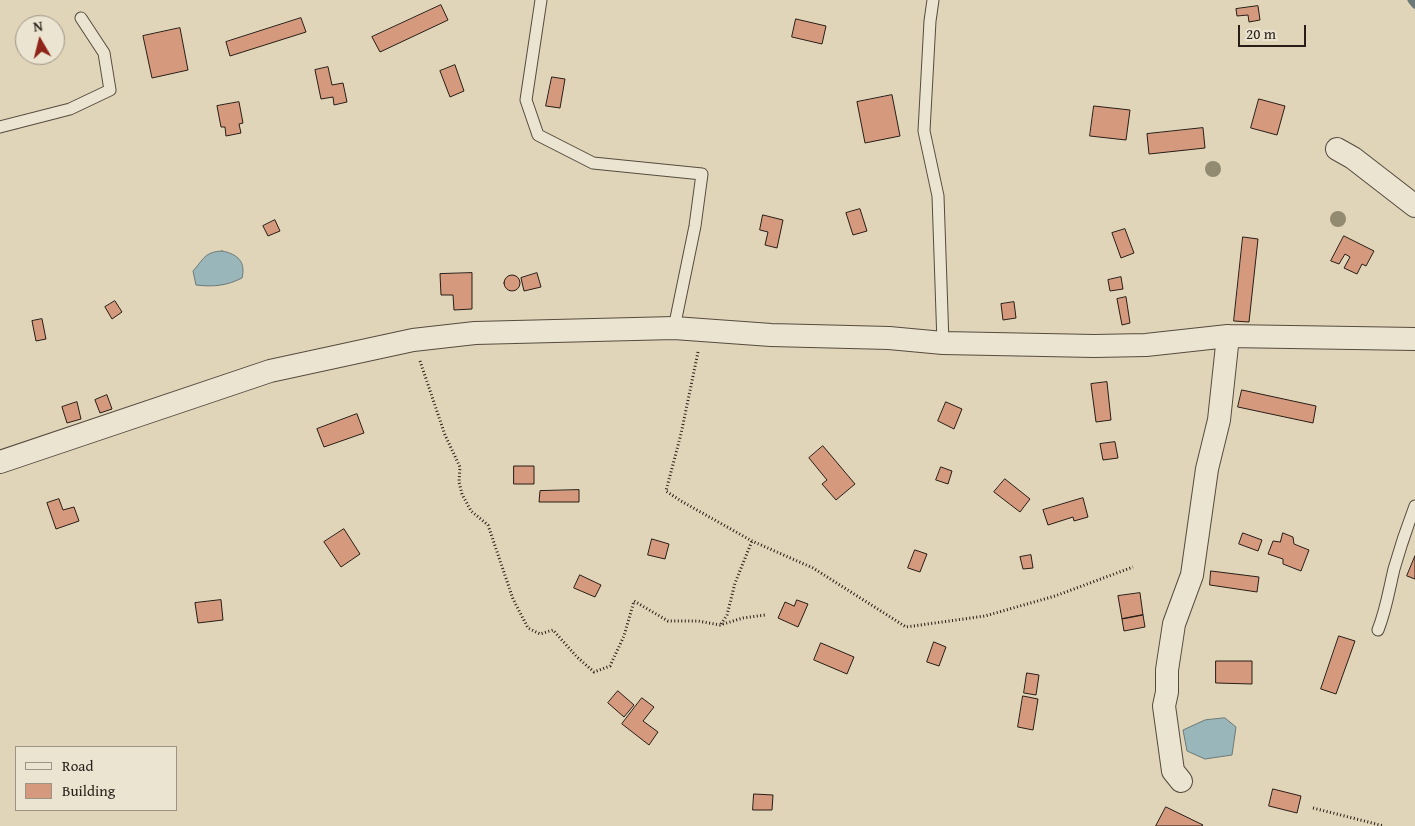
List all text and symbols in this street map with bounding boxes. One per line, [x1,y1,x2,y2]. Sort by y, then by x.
north arrow [15,15,65,65]
scale bar [1240,15,1308,47]
text: N [32,16,44,37]
text: 20 m [1246,23,1276,44]
legend [15,746,178,811]
text: Road [62,755,93,776]
text: Building [62,780,115,801]

